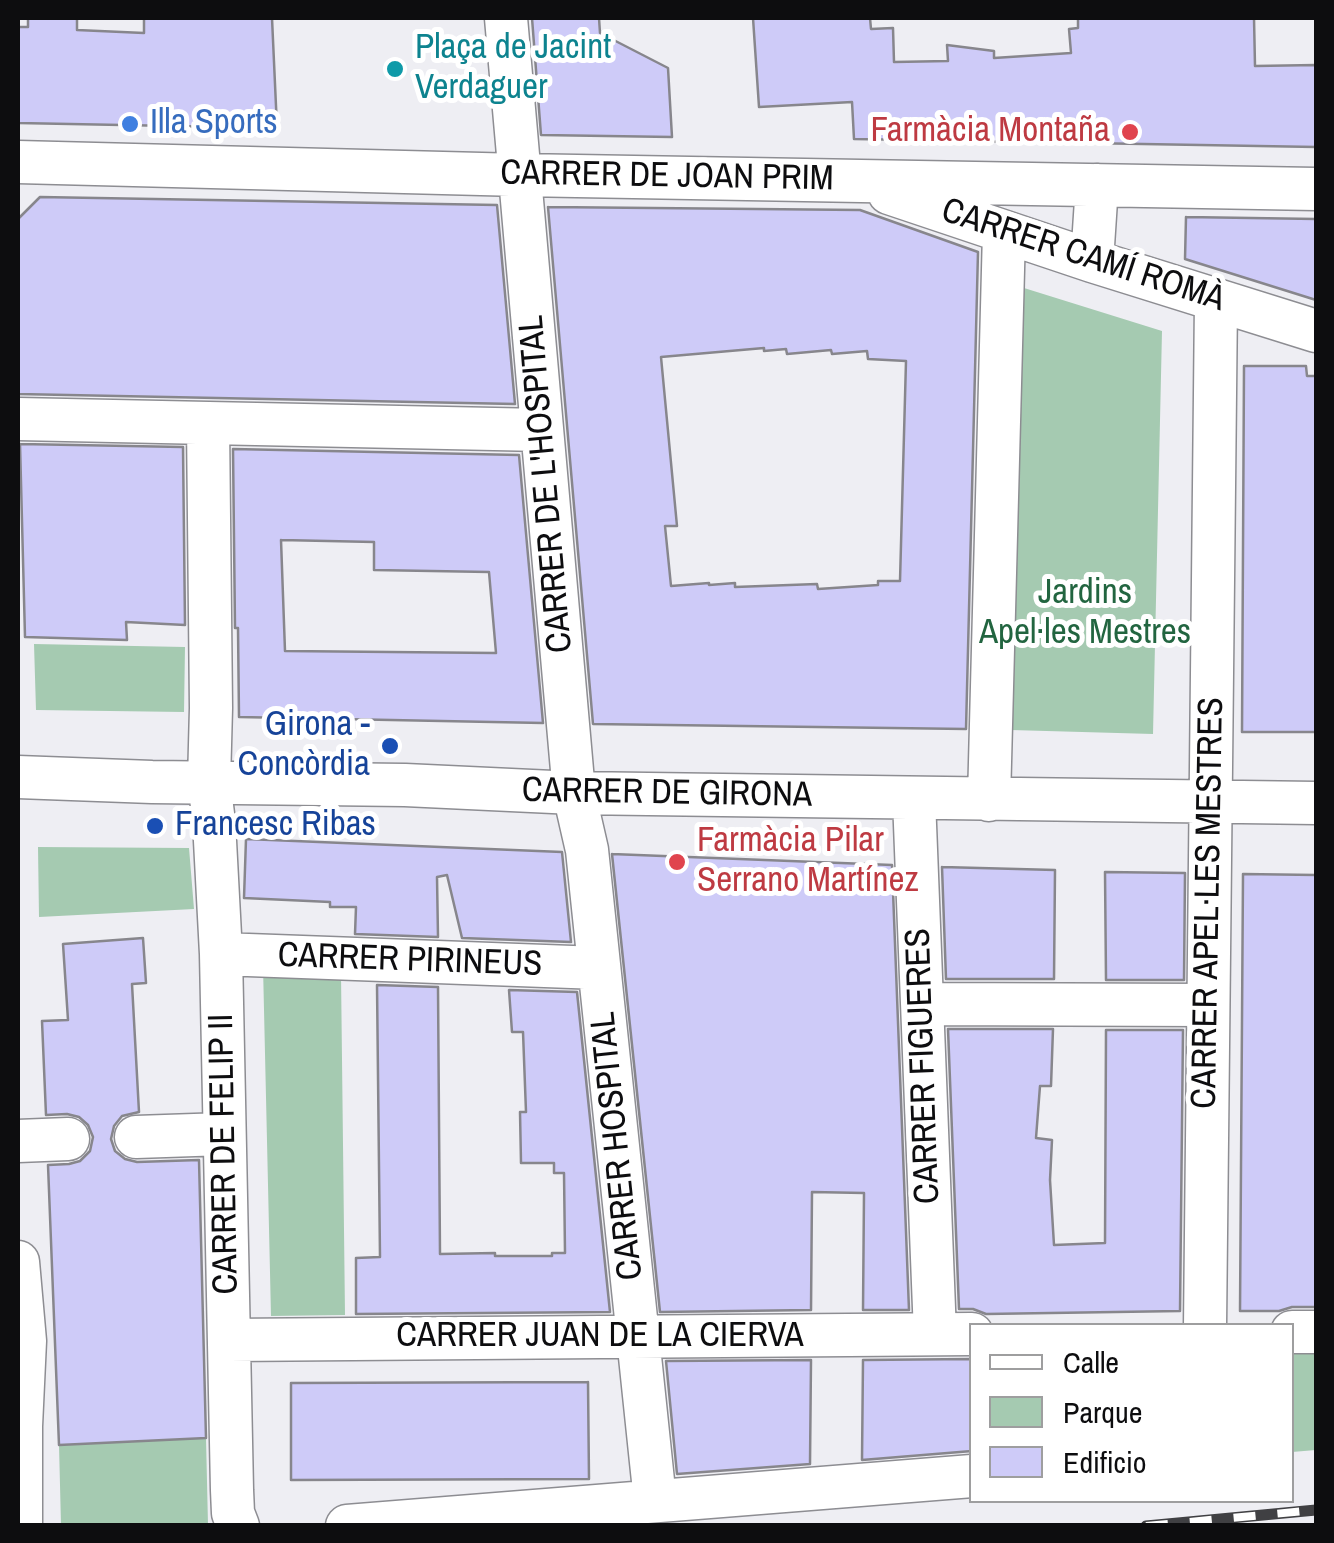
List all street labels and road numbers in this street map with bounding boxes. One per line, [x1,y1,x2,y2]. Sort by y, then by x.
street label: CARRER DE JOAN PRIM [500,153,834,201]
street label: CARRER CAMÍ ROMÀ [936,190,1230,322]
street label: CARRER DE L'HOSPITAL [511,314,583,654]
street label: CARRER APEL·LES MESTRES [1184,697,1234,1109]
street label: CARRER DE GIRONA [522,770,812,818]
street label: CARRER FIGUERES [898,927,950,1205]
street label: CARRER PIRINEUS [277,935,543,987]
street label: CARRER HOSPITAL [583,1010,653,1282]
street label: CARRER DE FELIP II [202,1013,248,1295]
street label: CARRER JUAN DE LA CIERVA [396,1316,804,1358]

